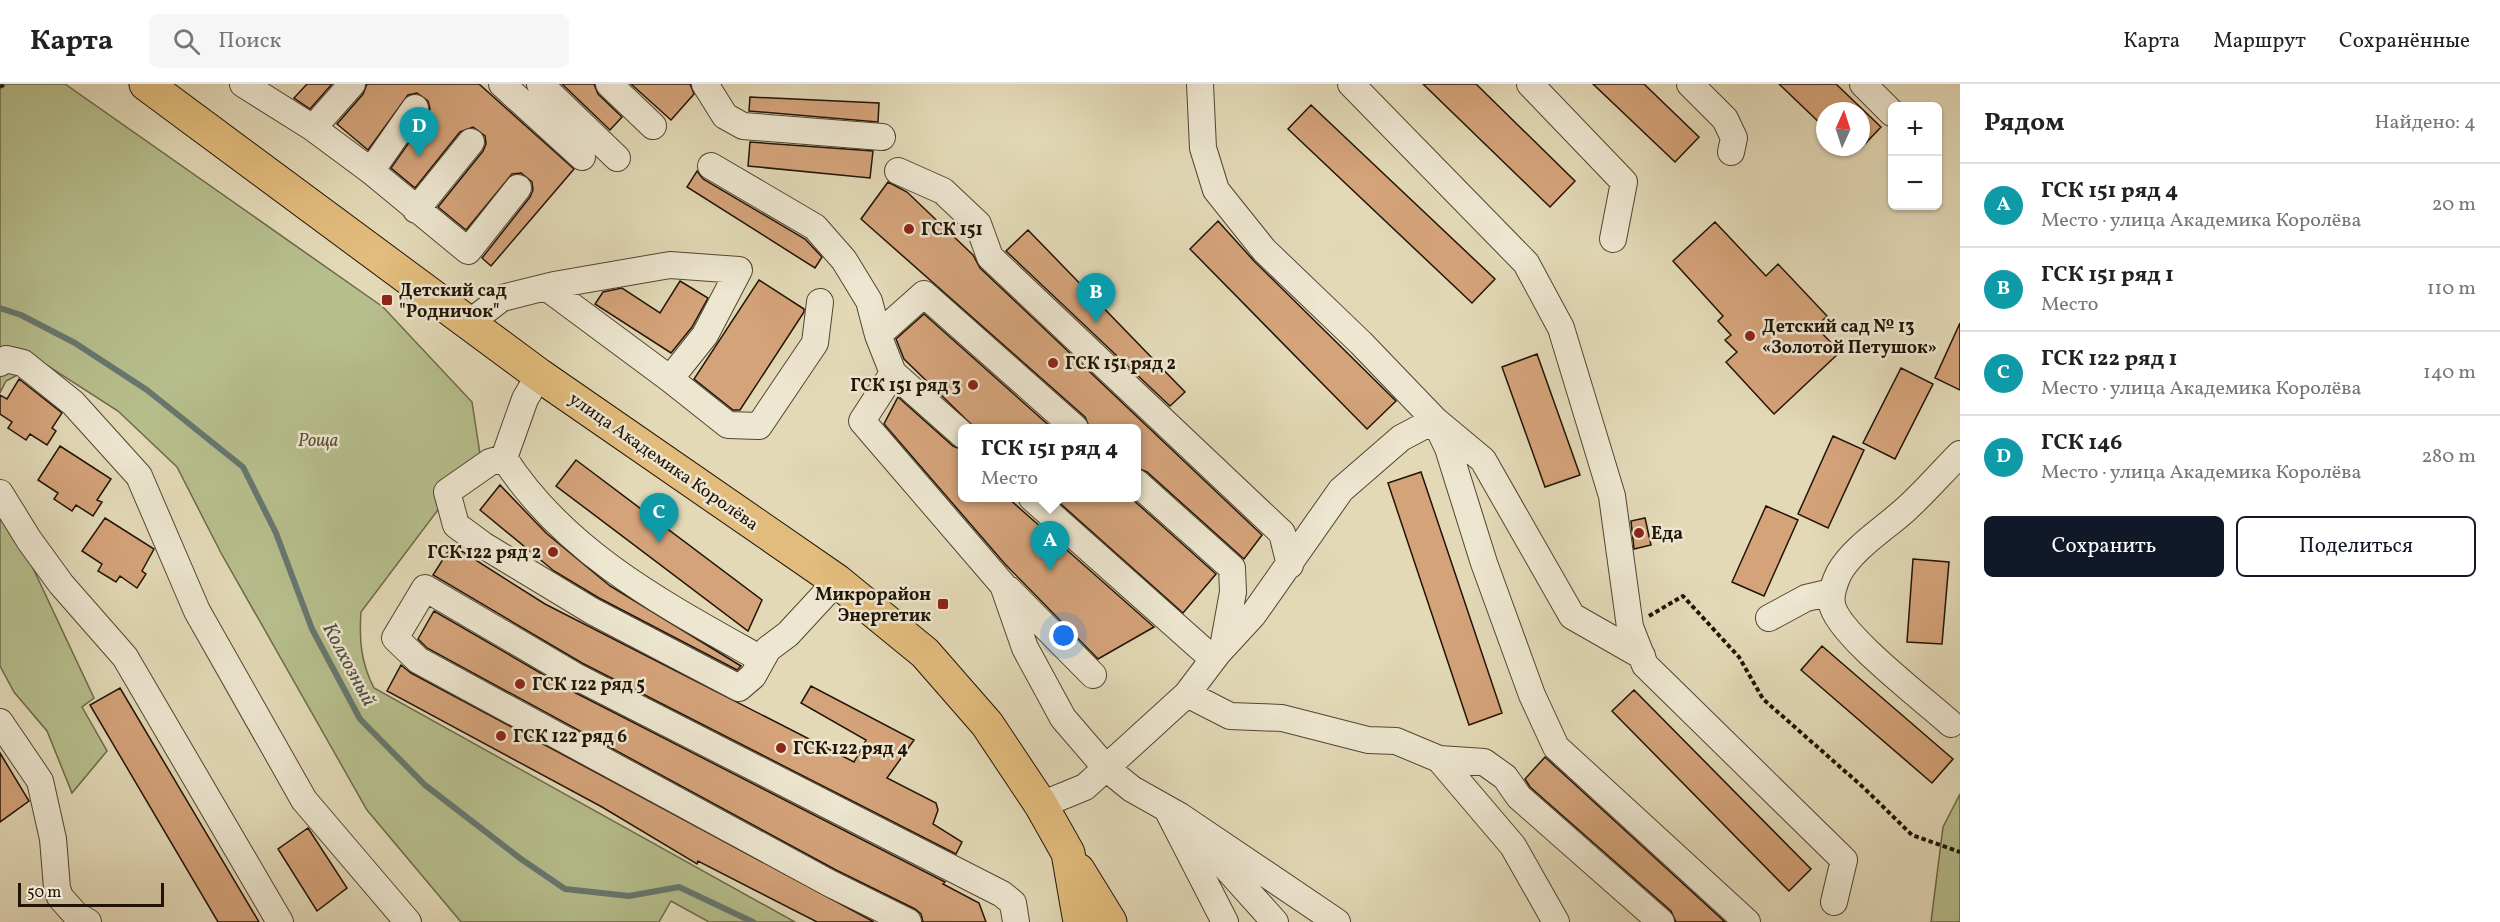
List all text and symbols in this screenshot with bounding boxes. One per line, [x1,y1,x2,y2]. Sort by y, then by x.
search box [149,14,569,68]
text: Карта [30,22,113,61]
icon: search [170,25,203,58]
text: Поиск [218,26,281,57]
text: Карта [2123,27,2180,56]
text: Маршрут [2213,27,2306,56]
text: Сохранённые [2339,27,2470,56]
north arrow [1816,102,1870,156]
map controls [1888,102,1942,210]
button: + [1888,102,1942,156]
text: Рядом [1984,105,2064,141]
pin: D [400,107,438,157]
text: Найдено: 4 [2375,109,2476,137]
button: − [1888,156,1942,210]
text: ГСК 151 ряд 4 [2041,176,2178,207]
text: A [1996,191,2011,219]
text: 20 m [2432,191,2476,219]
text: Место · улица Академика Королёва [2041,207,2361,235]
place label: ГСК 151 [921,218,983,243]
marker: ГСК 151 [902,222,916,236]
text: ГСК 151 ряд 1 [2041,260,2174,291]
pin: B [1076,274,1116,323]
text: B [1997,275,2010,303]
text: 110 m [2427,275,2476,303]
place label: Детский сад "Родничок" [399,279,507,325]
text: Место [2041,291,2098,319]
marker: Детский сад "Родничок" [380,293,394,307]
place label: Детский сад № 13 «Золотой Петушок» [1762,315,1937,361]
marker: Детский сад № 13 «Золотой Петушок» [1743,329,1757,343]
text: ГСК 122 ряд 1 [2041,344,2177,375]
place label: ГСК 151 ряд 2 [1065,352,1176,377]
marker: ГСК 151 ряд 2 [1046,356,1060,370]
text: C [1997,359,2010,387]
text: 140 m [2423,359,2476,387]
place label: ГСК 151 ряд 3 [850,374,961,399]
text: Место · улица Академика Королёва [2041,375,2361,403]
marker: ГСК 151 ряд 3 [966,378,980,392]
street label: улица Академика Королёва [563,387,763,537]
popup [958,424,1141,502]
text: ГСК 146 [2041,428,2122,459]
park label: Роща [298,429,338,454]
text: ГСК 151 ряд 4 [981,434,1118,465]
text: D [1996,443,2011,471]
text: 280 m [2421,443,2476,471]
text: Место · улица Академика Королёва [2041,459,2361,487]
text: Место [981,465,1038,493]
pin: C [640,494,678,543]
button: Сохранить [1984,516,2224,577]
button: Поделиться [2236,516,2476,577]
pin: A [1030,522,1070,571]
place label: Еда [1651,522,1683,547]
marker: Еда [1632,526,1646,540]
place label: ГСК 122 ряд 2 [427,541,541,566]
marker: ГСК 122 ряд 2 [546,545,560,559]
place label: Микрорайон Энергетик [815,583,931,629]
marker: Микрорайон Энергетик [936,597,950,611]
water label: Колхозный [314,618,382,712]
your location [1049,621,1078,650]
place label: ГСК 122 ряд 5 [532,673,645,698]
marker: ГСК 122 ряд 5 [513,677,527,691]
place label: ГСК 122 ряд 6 [513,725,627,750]
marker: ГСК 122 ряд 6 [494,729,508,743]
place label: ГСК 122 ряд 4 [793,737,908,762]
marker: ГСК 122 ряд 4 [774,741,788,755]
scale bar [18,880,164,908]
text: 50 m [27,882,61,904]

